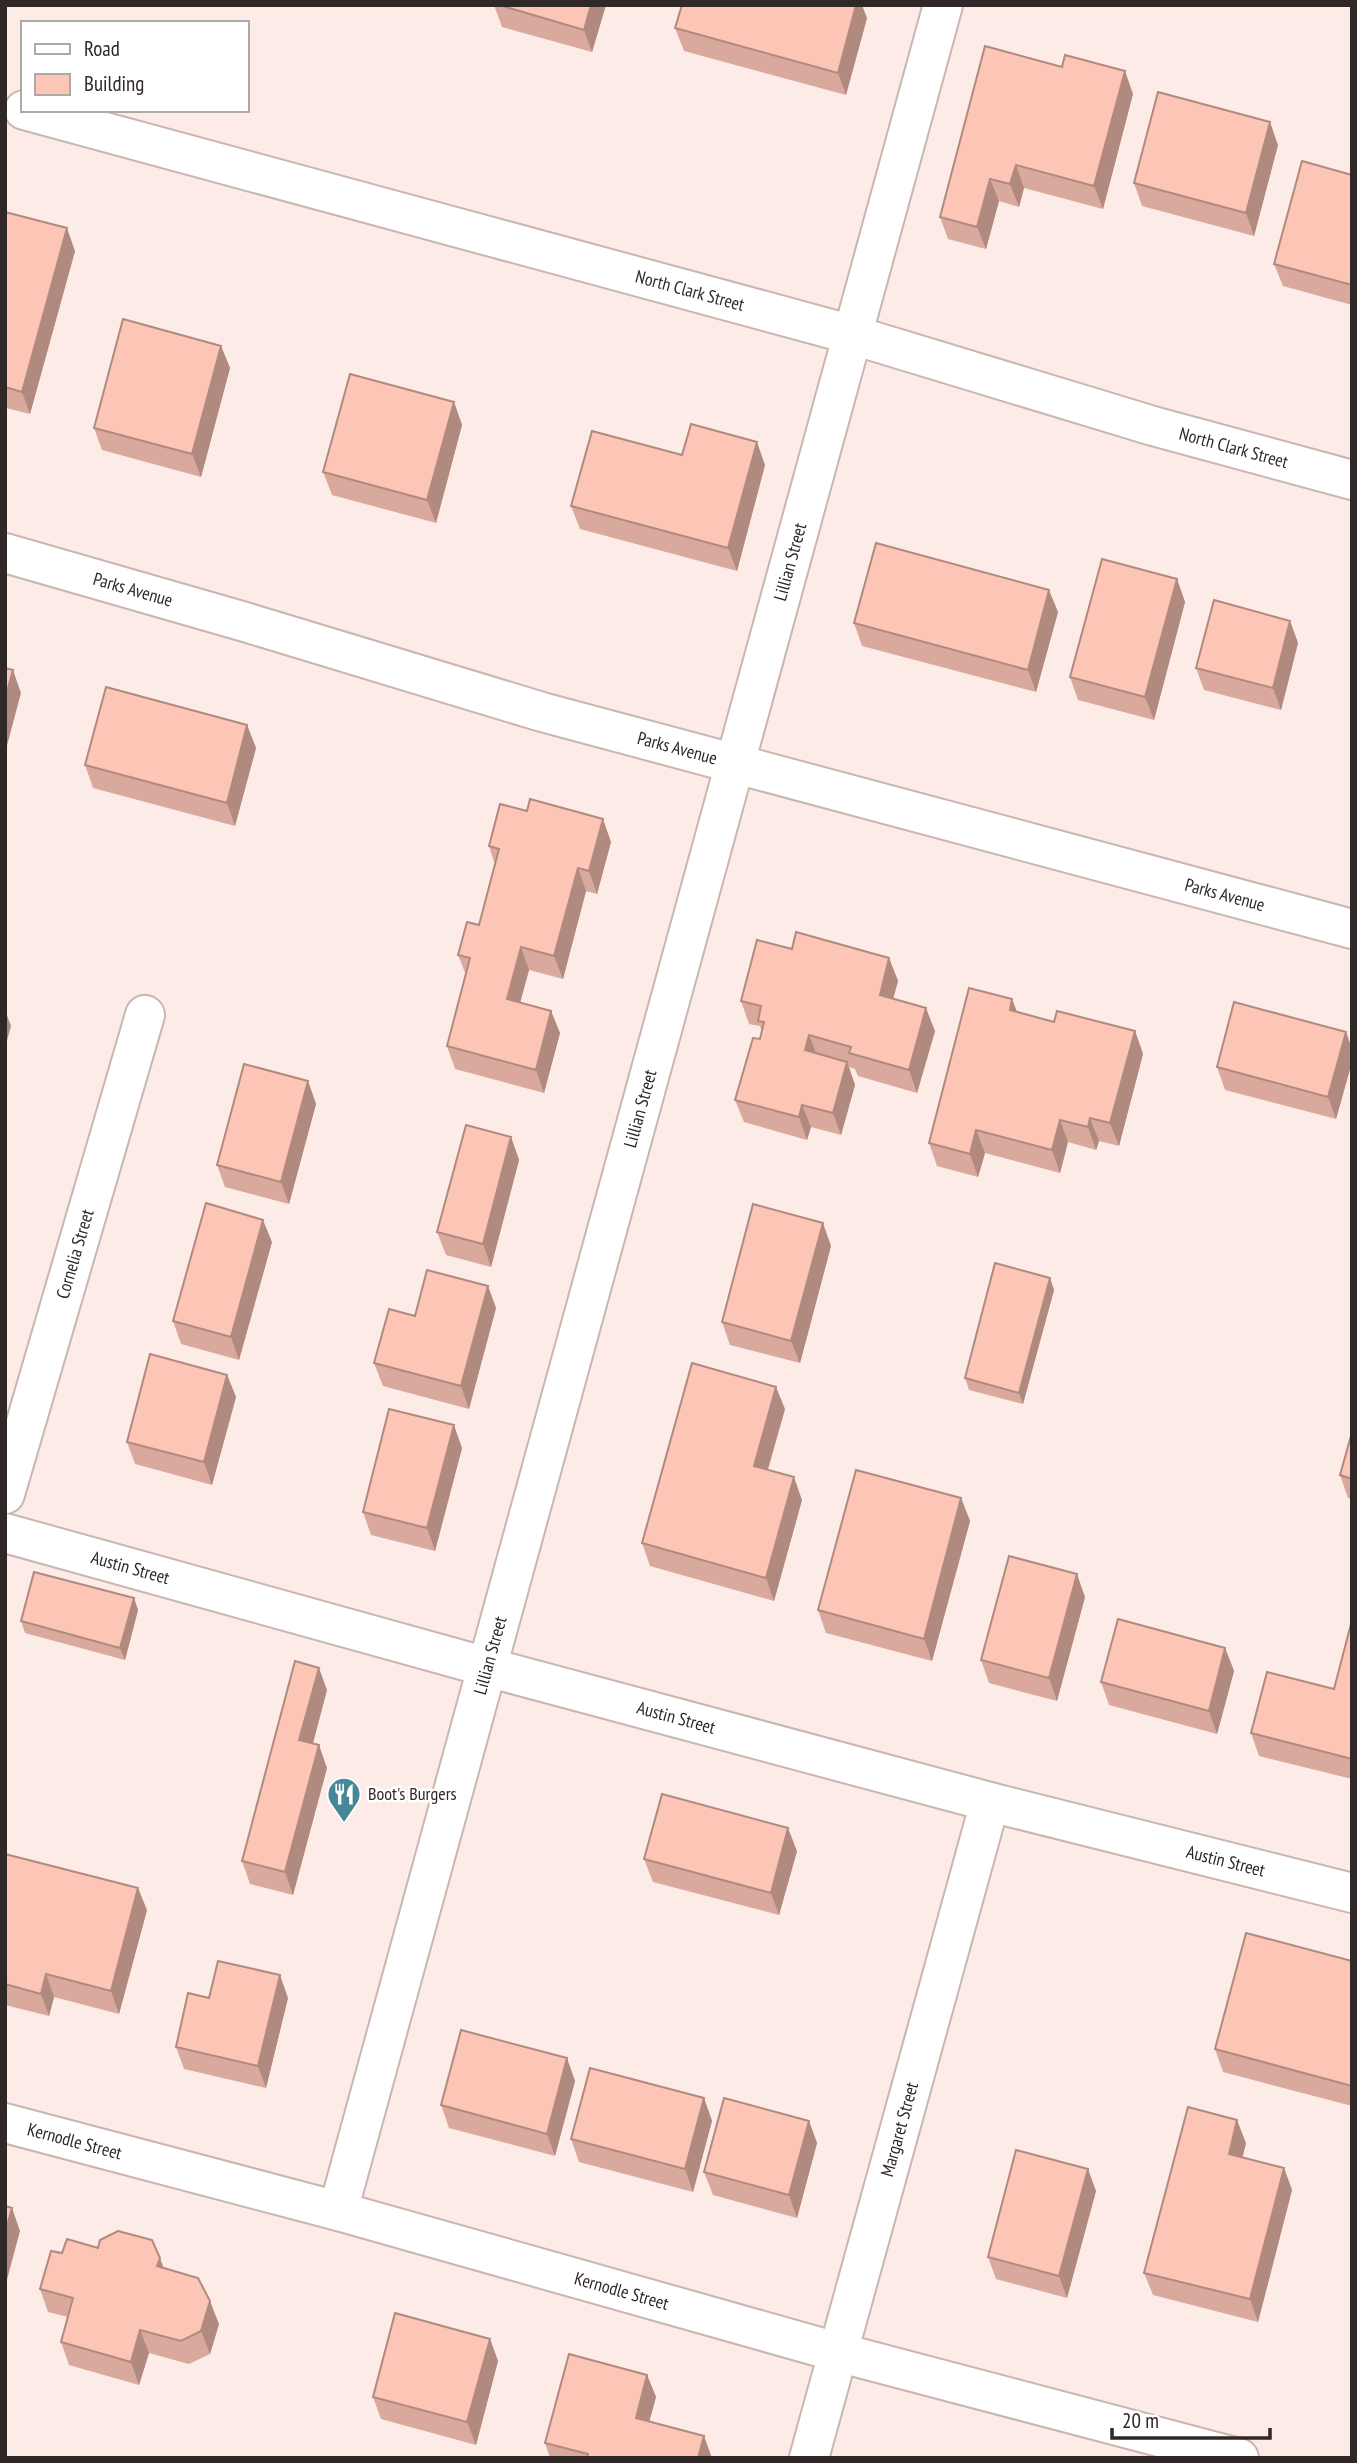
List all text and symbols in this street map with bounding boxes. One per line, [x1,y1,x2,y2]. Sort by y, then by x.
legend [21,21,248,112]
text: Road [84,35,120,62]
text: Building [84,70,144,97]
street label: North Clark Street [633,265,747,316]
street label: North Clark Street [1177,422,1291,473]
street label: Lillian Street [768,520,811,603]
street label: Parks Avenue [90,567,175,612]
street label: Parks Avenue [635,726,720,769]
street label: Parks Avenue [1183,873,1267,916]
street label: Lillian Street [618,1067,661,1150]
street label: Cornelia Street [51,1206,99,1301]
street label: Austin Street [89,1546,172,1589]
street label: Lillian Street [468,1614,512,1697]
street label: Austin Street [634,1696,718,1739]
restaurant icon: Boot's Burgers [325,1775,363,1824]
place label: Boot's Burgers [368,1782,457,1805]
street label: Austin Street [1184,1840,1268,1882]
street label: Margaret Street [875,2079,923,2179]
street label: Kernodle Street [25,2117,125,2164]
street label: Kernodle Street [572,2266,671,2315]
scale bar [1112,2396,1270,2440]
text: 20 m [1122,2407,1159,2434]

